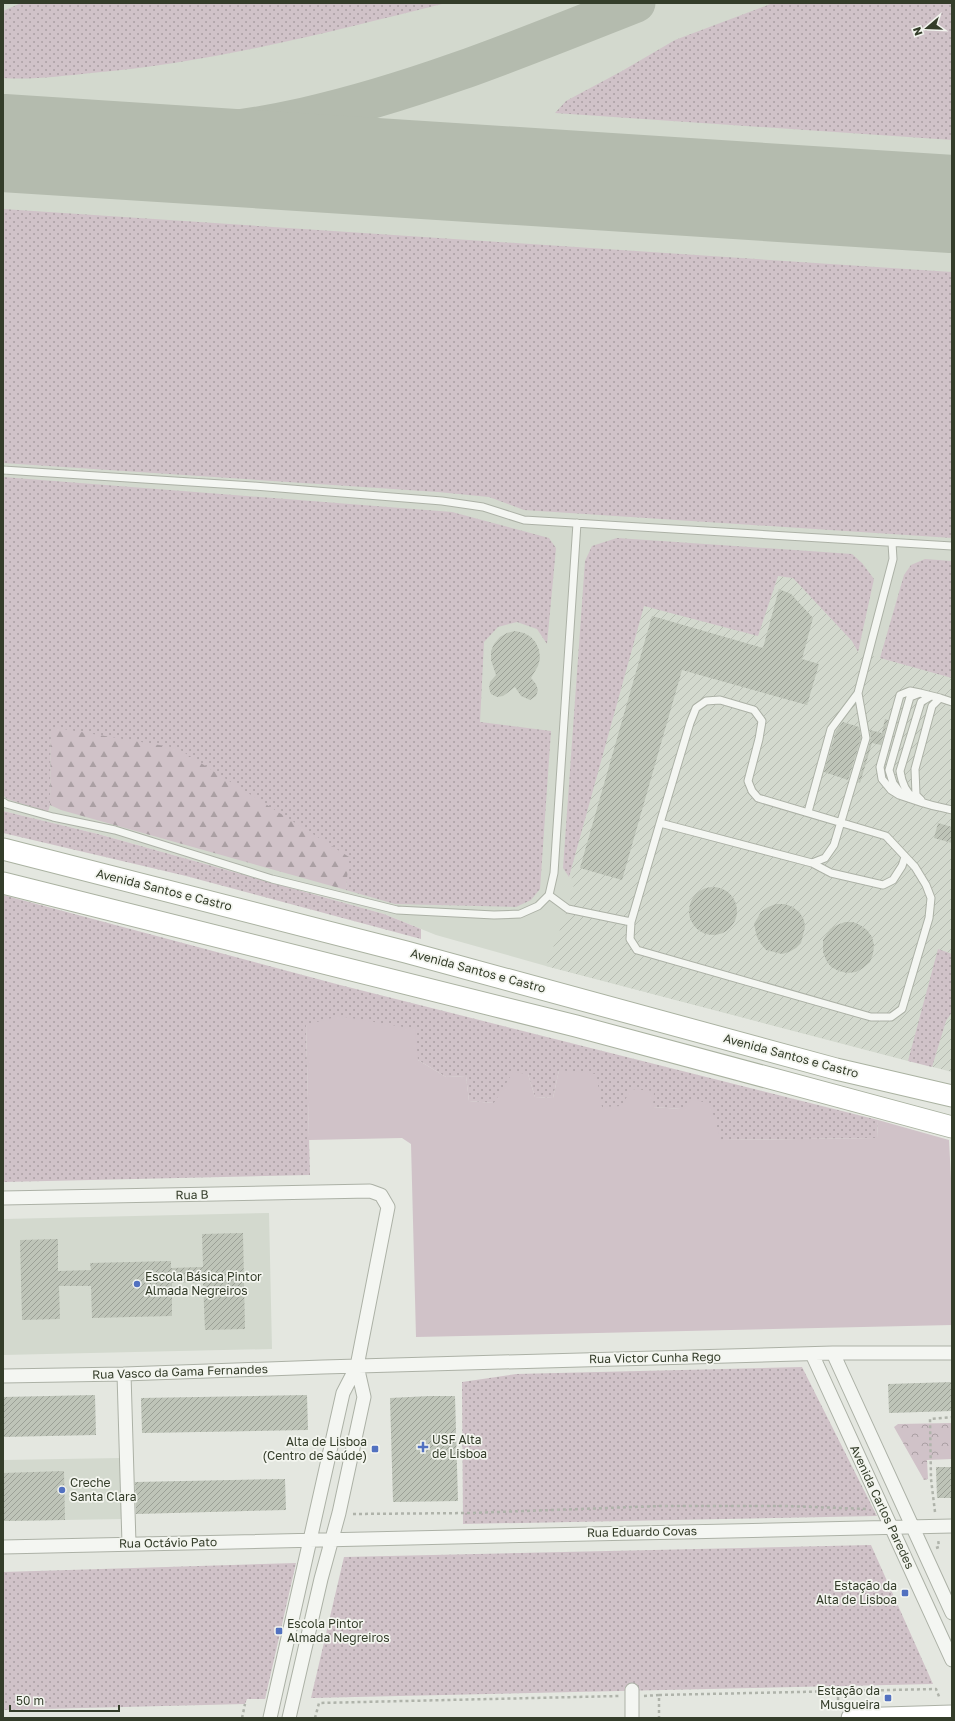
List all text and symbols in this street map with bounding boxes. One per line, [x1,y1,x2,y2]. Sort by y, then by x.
north arrow [907,8,947,48]
text: N [910,25,925,37]
street label: Avenida Santos e Castro [95,865,234,914]
street label: Avenida Santos e Castro [409,945,547,996]
street label: Avenida Santos e Castro [722,1030,860,1081]
street label: Rua B [175,1187,209,1202]
place label: Escola Básica Pintor Almada Negreiros [145,1269,262,1298]
marker: Escola Básica Pintor Almada Negreiros [132,1279,142,1289]
street label: Rua Victor Cunha Rego [589,1349,721,1366]
street label: Rua Vasco da Gama Fernandes [92,1361,268,1382]
place label: USF Alta de Lisboa [432,1432,487,1461]
place label: Alta de Lisboa (Centro de Saúde) [263,1434,367,1463]
marker: USF Alta de Lisboa [417,1441,429,1453]
street label: Avenida Carlos Paredes [847,1442,918,1571]
marker: Alta de Lisboa (Centro de Saúde) [370,1444,380,1454]
place label: Creche Santa Clara [70,1475,136,1504]
marker: Creche Santa Clara [57,1485,67,1495]
street label: Rua Eduardo Covas [587,1523,697,1540]
street label: Rua Octávio Pato [119,1534,217,1551]
place label: Estação da Alta de Lisboa [816,1578,897,1607]
marker: Estação da Alta de Lisboa [900,1588,910,1598]
place label: Escola Pintor Almada Negreiros [287,1616,390,1645]
marker: Escola Pintor Almada Negreiros [274,1626,284,1636]
place label: Estação da Musgueira [817,1683,880,1712]
scale bar [10,1687,119,1713]
text: 50 m [16,1693,44,1708]
marker: Estação da Musgueira [883,1693,893,1703]

